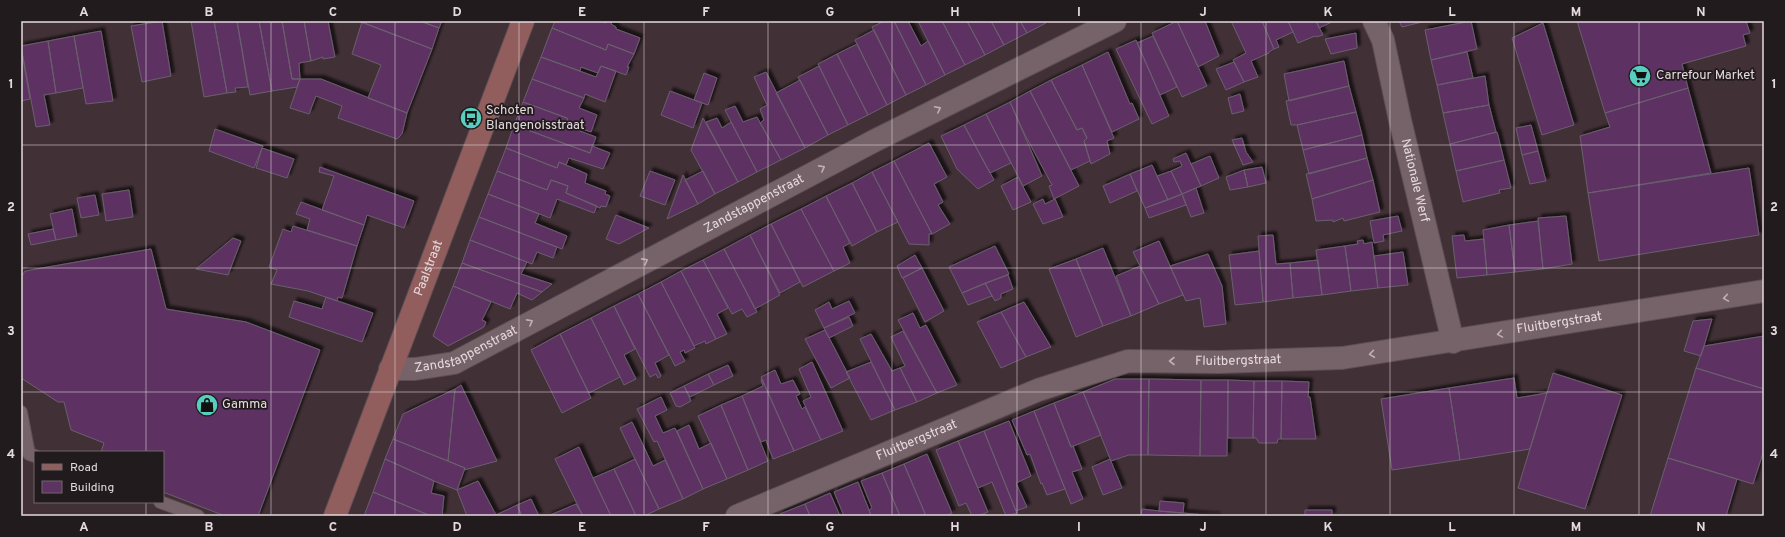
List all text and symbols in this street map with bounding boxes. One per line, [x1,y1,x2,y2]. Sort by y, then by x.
text: A [79,5,89,21]
text: B [205,5,214,21]
text: C [329,5,337,21]
text: D [452,5,462,21]
text: E [578,5,586,21]
text: F [702,5,710,21]
text: G [826,5,835,21]
text: H [950,5,960,21]
text: I [1077,5,1081,21]
text: J [1199,5,1207,21]
text: K [1323,5,1333,21]
text: L [1448,5,1456,21]
text: M [1571,5,1581,21]
text: N [1696,5,1706,21]
supermarket icon: Carrefour Market [1627,63,1653,89]
place label: Carrefour Market [1656,68,1755,84]
text: 1 [8,77,14,93]
text: 1 [1771,77,1777,93]
place label: Schoten Blangenoisstraat [486,103,585,134]
bus stop icon: Schoten Blangenoisstraat [458,105,484,131]
one-way arrow [934,106,941,114]
street label: Nationale Werf [1397,137,1432,225]
one-way arrow [818,166,826,173]
street label: Zandstappenstraat [701,171,807,237]
text: 2 [7,200,15,216]
text: 2 [1770,200,1778,216]
street label: Paalstraat [411,238,447,299]
one-way arrow [641,258,648,266]
one-way arrow [1722,293,1729,302]
street label: Fluitbergstraat [1515,309,1603,338]
one-way arrow [526,319,533,327]
street label: Zandstappenstraat [413,323,521,377]
text: 3 [7,324,15,340]
text: 3 [1770,324,1778,340]
one-way arrow [1497,329,1504,338]
one-way arrow [1369,349,1375,358]
street label: Fluitbergstraat [1195,352,1282,370]
one-way arrow [1169,357,1175,365]
shop icon: Gamma [194,392,220,418]
place label: Gamma [222,397,267,413]
street label: Fluitbergstraat [874,417,960,465]
text: 4 [7,447,15,463]
text: 4 [1770,447,1778,463]
legend [34,451,164,503]
text: Road [70,460,98,476]
text: Building [70,480,114,496]
text: A [79,520,89,536]
text: B [205,520,214,536]
text: C [329,520,337,536]
text: D [452,520,462,536]
text: E [578,520,586,536]
text: F [702,520,710,536]
text: G [826,520,835,536]
text: H [950,520,960,536]
text: I [1077,520,1081,536]
text: J [1199,520,1207,536]
text: K [1323,520,1333,536]
text: L [1448,520,1456,536]
text: M [1571,520,1581,536]
text: N [1696,520,1706,536]

